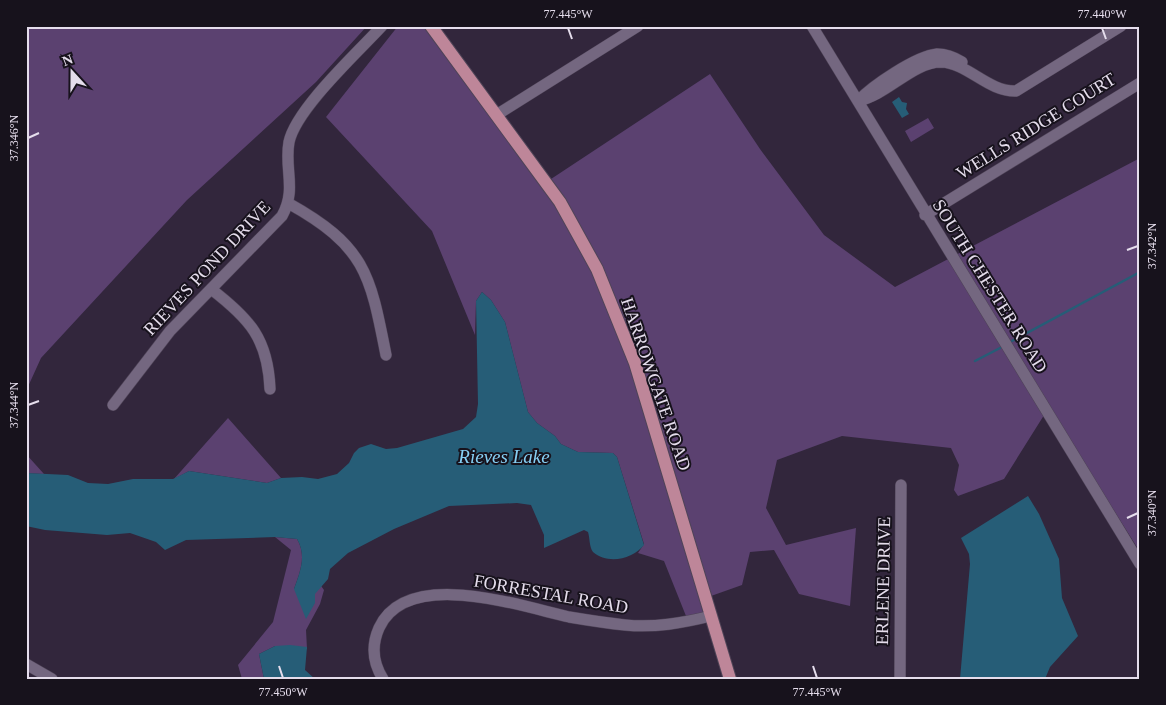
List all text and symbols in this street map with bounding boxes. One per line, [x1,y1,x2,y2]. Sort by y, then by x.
text: 77.445°W [543,7,593,21]
text: 77.440°W [1077,7,1127,21]
north arrow [48,48,98,98]
text: N [60,52,75,69]
street label: WELLS RIDGE COURT [953,69,1119,183]
text: 37.346°N [7,114,21,161]
street label: SOUTH CHESTER ROAD [929,196,1051,376]
street label: RIEVES POND DRIVE [140,197,274,339]
text: 37.342°N [1145,222,1159,269]
street label: HARROWGATE ROAD [617,295,695,473]
text: 37.344°N [7,381,21,428]
water label: Rieves Lake [457,446,550,467]
text: 37.340°N [1145,489,1159,536]
street label: ERLENE DRIVE [872,517,894,645]
street label: FORRESTAL ROAD [472,571,630,617]
text: 77.450°W [258,685,308,699]
text: 77.445°W [792,685,842,699]

